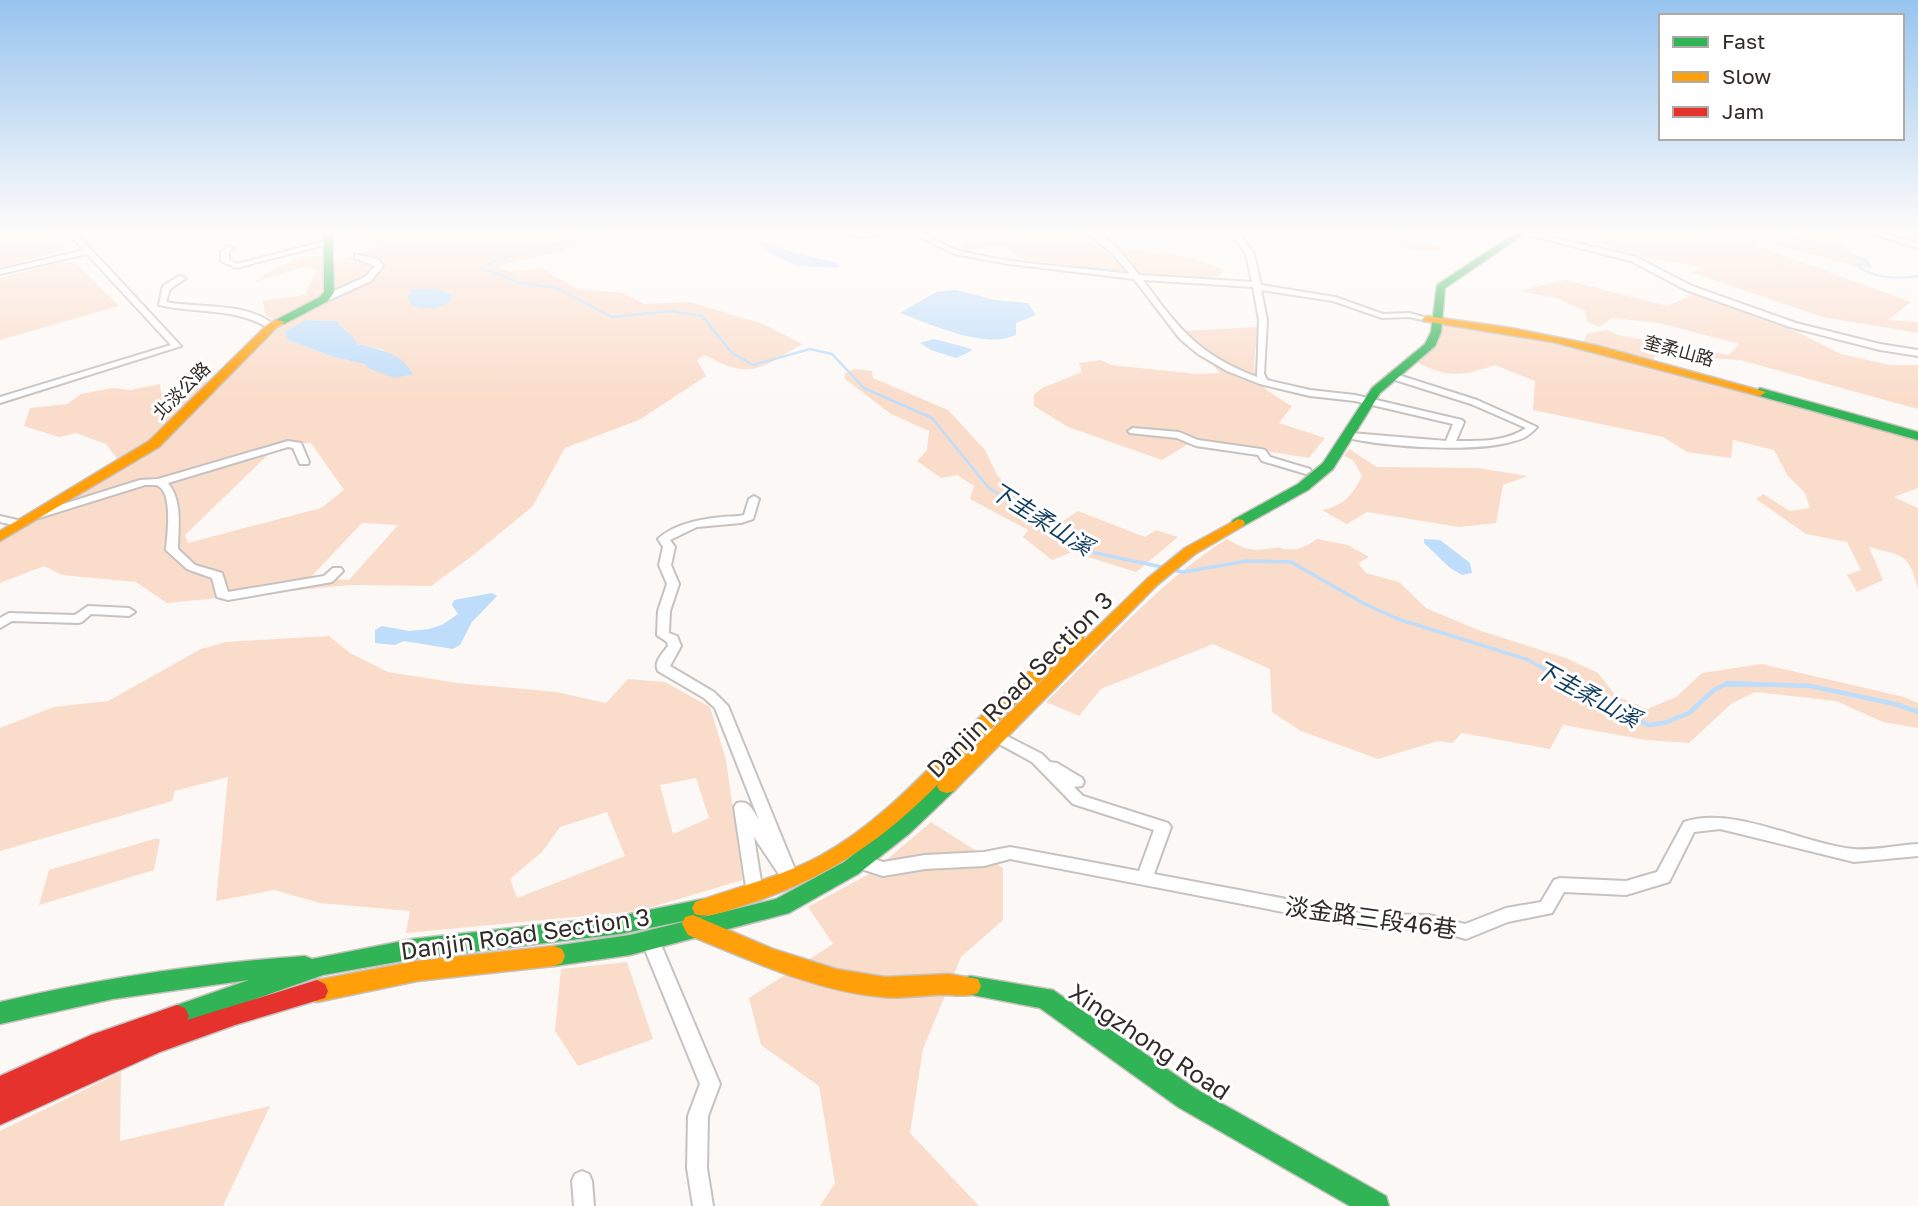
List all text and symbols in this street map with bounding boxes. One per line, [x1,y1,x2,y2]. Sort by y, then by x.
legend [1659,14,1904,140]
text: Fast [1722,28,1765,54]
text: Slow [1722,63,1771,89]
text: Jam [1722,98,1764,124]
street label: 奎柔山路 [1641,330,1717,370]
street label: 北淡公路 [148,357,214,423]
water label: 下圭柔山溪 [986,476,1101,562]
street label: Danjin Road Section 3 [920,585,1118,783]
water label: 下圭柔山溪 [1531,654,1648,734]
street label: 淡金路三段46巷 [1283,891,1459,943]
street label: Danjin Road Section 3 [399,901,651,965]
street label: Xingzhong Road [1064,977,1236,1105]

